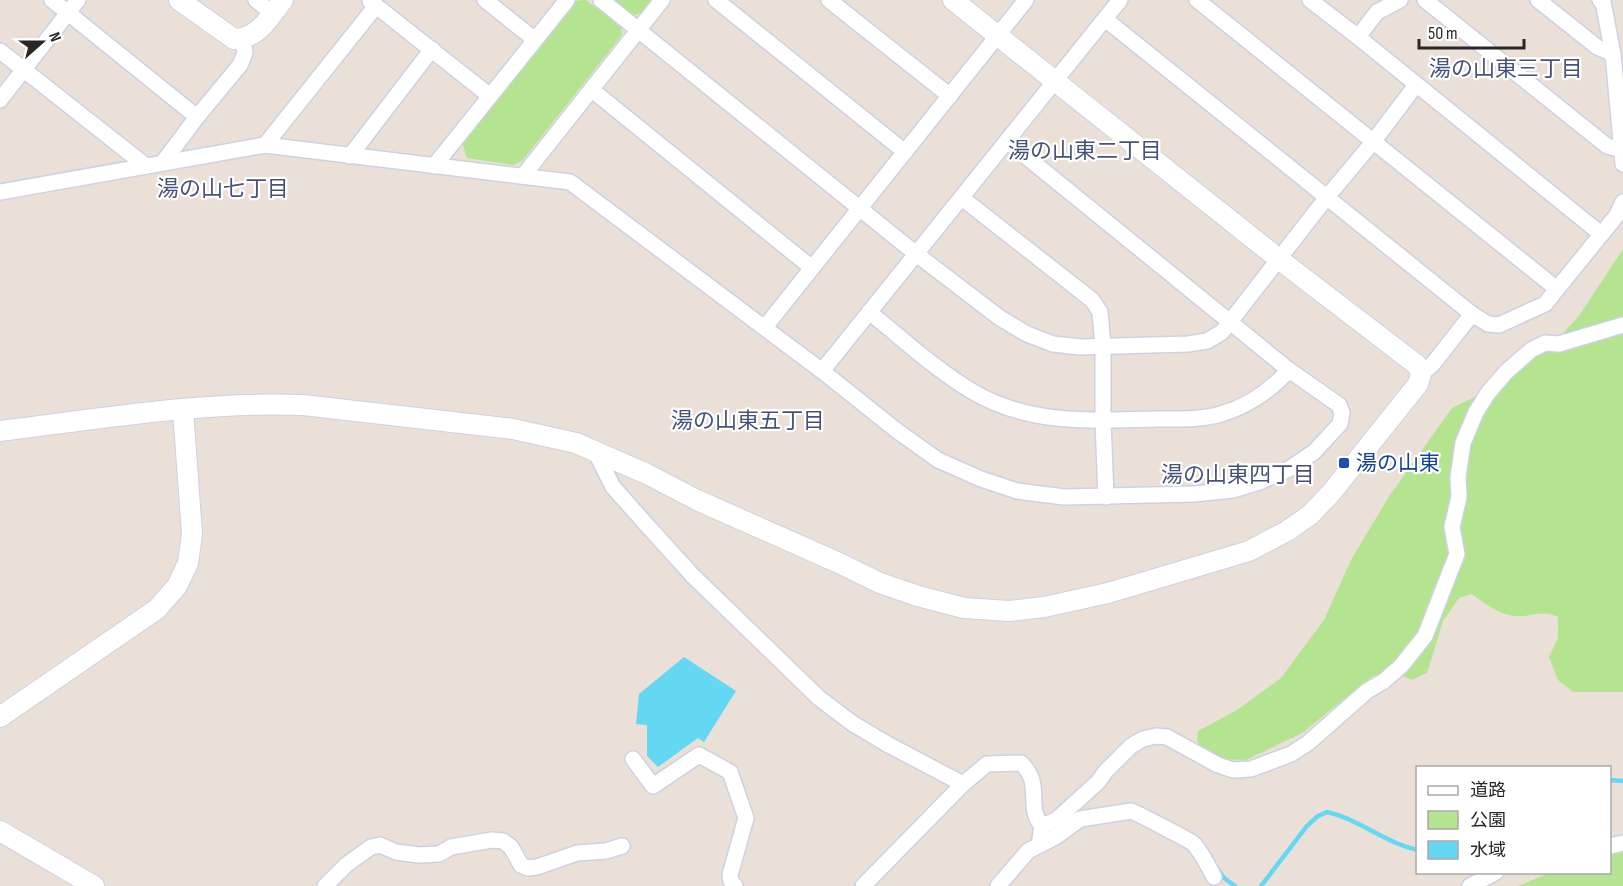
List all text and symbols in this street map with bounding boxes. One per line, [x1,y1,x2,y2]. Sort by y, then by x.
north arrow [12,12,72,72]
scale bar [1419,12,1524,50]
text: 50 m [1428,23,1458,44]
text: N [44,30,65,45]
district label: 湯の山東三丁目 [1429,56,1583,83]
district label: 湯の山東二丁目 [1008,138,1162,165]
district label: 湯の山七丁目 [157,176,289,203]
district label: 湯の山東五丁目 [671,408,825,435]
place label: 湯の山東 [1356,451,1440,476]
marker: 湯の山東 [1337,456,1351,470]
district label: 湯の山東四丁目 [1161,462,1315,489]
legend [1416,766,1611,874]
text: 道路 [1470,780,1506,801]
text: 公園 [1470,810,1506,831]
text: 水域 [1470,840,1506,861]

